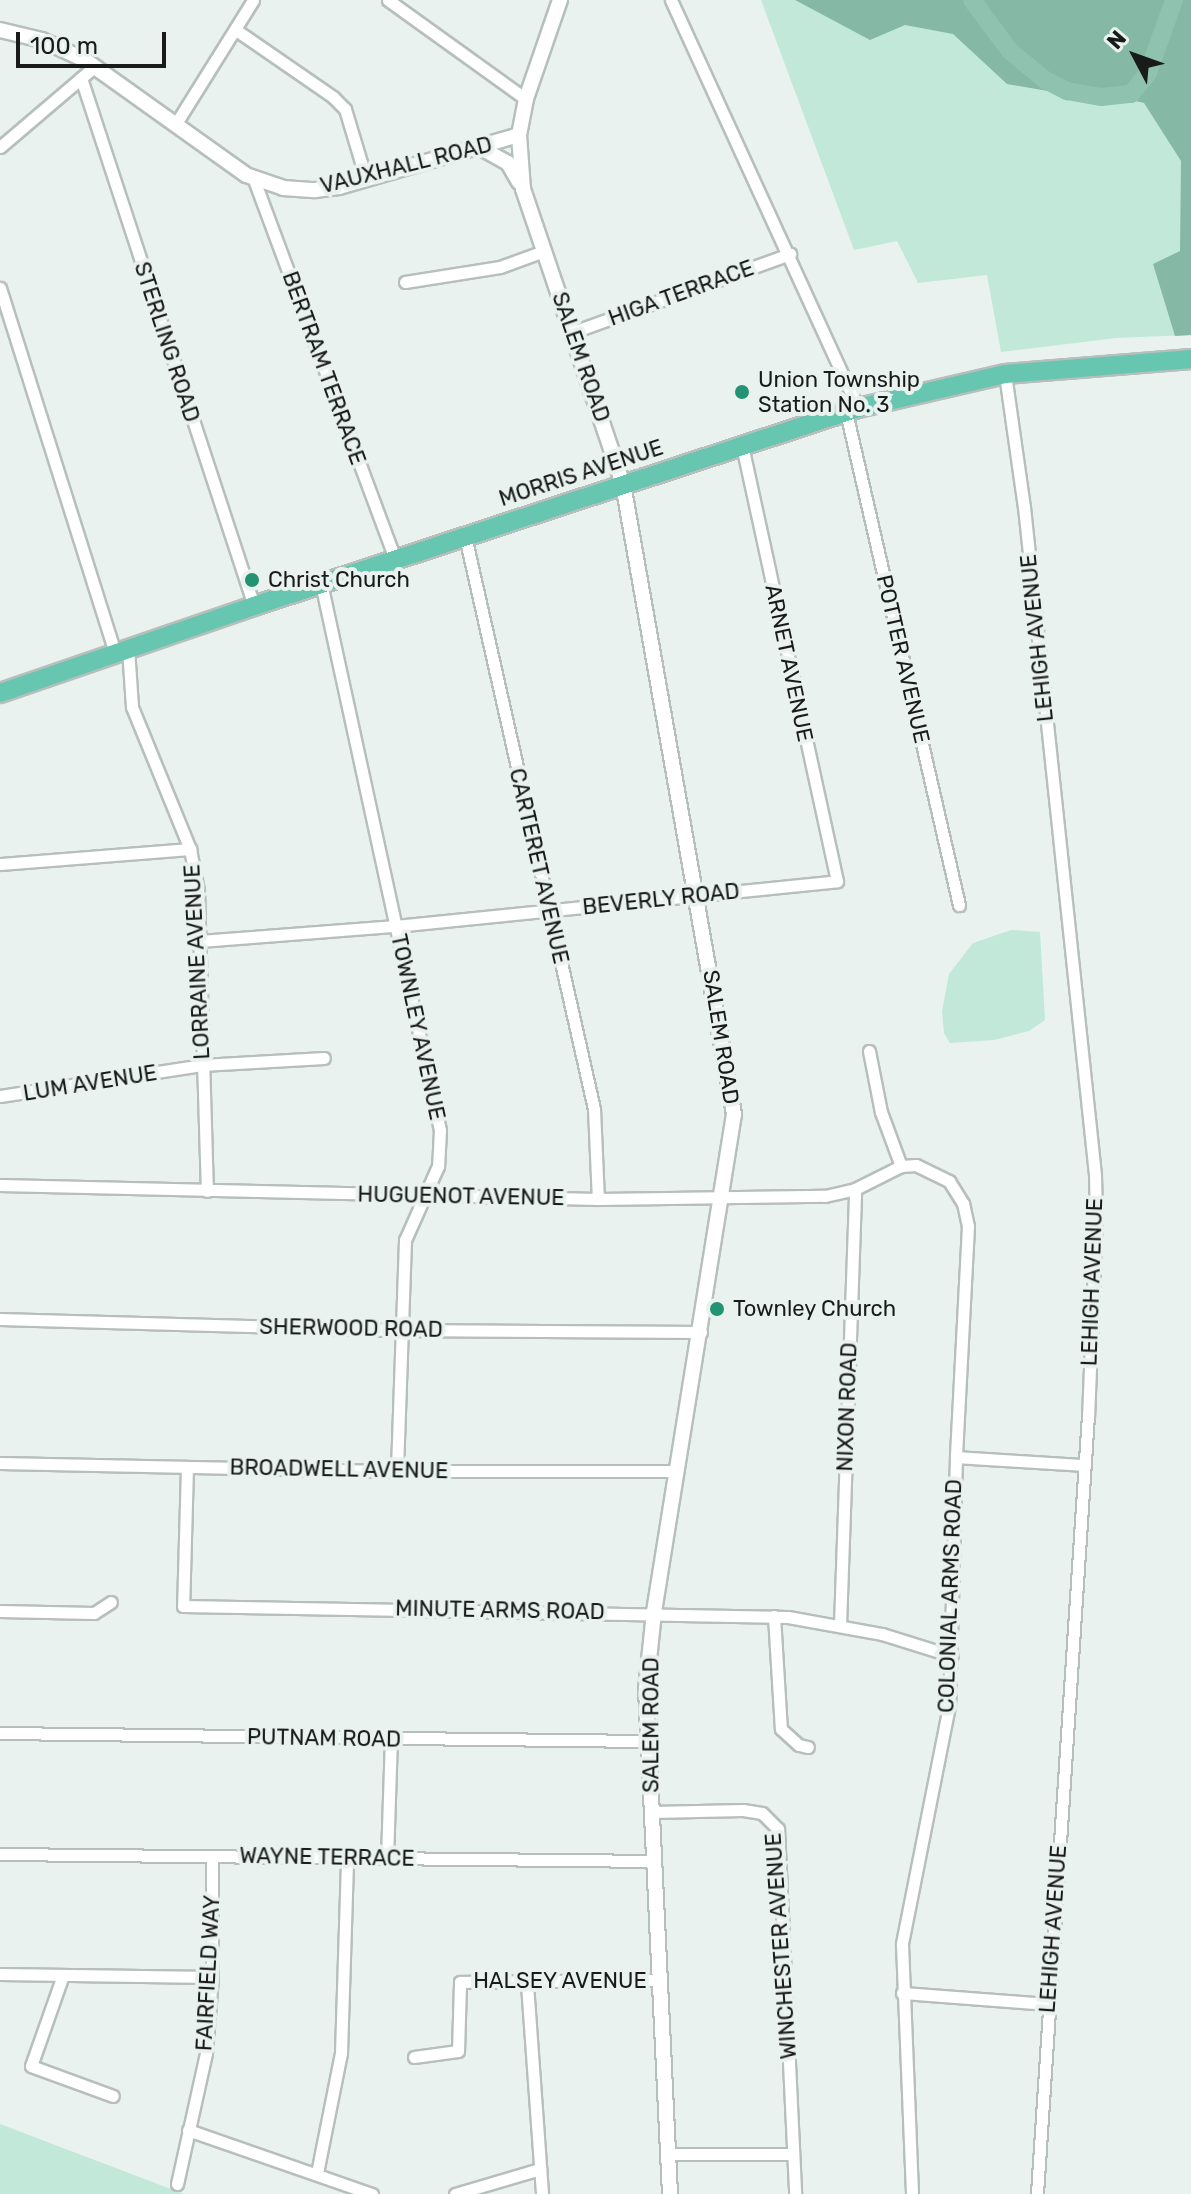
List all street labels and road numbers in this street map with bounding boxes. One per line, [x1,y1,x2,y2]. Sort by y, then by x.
street label: VAUXHALL ROAD [317,131,495,199]
street label: HIGA TERRACE [604,254,758,332]
street label: STERLING ROAD [129,259,205,425]
street label: BERTRAM TERRACE [277,267,371,469]
street label: SALEM ROAD [546,289,616,425]
street label: MORRIS AVENUE [495,434,667,512]
street label: LEHIGH AVENUE [1015,553,1059,723]
street label: POTTER AVENUE [871,572,935,746]
street label: ARNET AVENUE [759,581,819,745]
street label: CARTERET AVENUE [504,765,574,967]
street label: LORRAINE AVENUE [179,863,215,1061]
street label: BEVERLY ROAD [581,878,741,920]
street label: TOWNLEY AVENUE [385,931,451,1123]
street label: SALEM ROAD [697,968,745,1106]
street label: LUM AVENUE [21,1059,159,1107]
street label: HUGUENOT AVENUE [357,1181,565,1211]
street label: LEHIGH AVENUE [1076,1197,1108,1367]
street label: SHERWOOD ROAD [259,1313,443,1343]
street label: NIXON ROAD [832,1342,862,1472]
street label: BROADWELL AVENUE [229,1454,449,1484]
street label: COLONIAL ARMS ROAD [933,1478,967,1714]
street label: MINUTE ARMS ROAD [395,1595,605,1625]
street label: SALEM ROAD [638,1657,664,1793]
street label: PUTNAM ROAD [247,1723,401,1753]
street label: WINCHESTER AVENUE [760,1832,802,2060]
street label: WAYNE TERRACE [239,1842,415,1872]
street label: LEHIGH AVENUE [1034,1844,1072,2014]
street label: FAIRFIELD WAY [191,1894,225,2052]
street label: HALSEY AVENUE [473,1968,647,1994]

